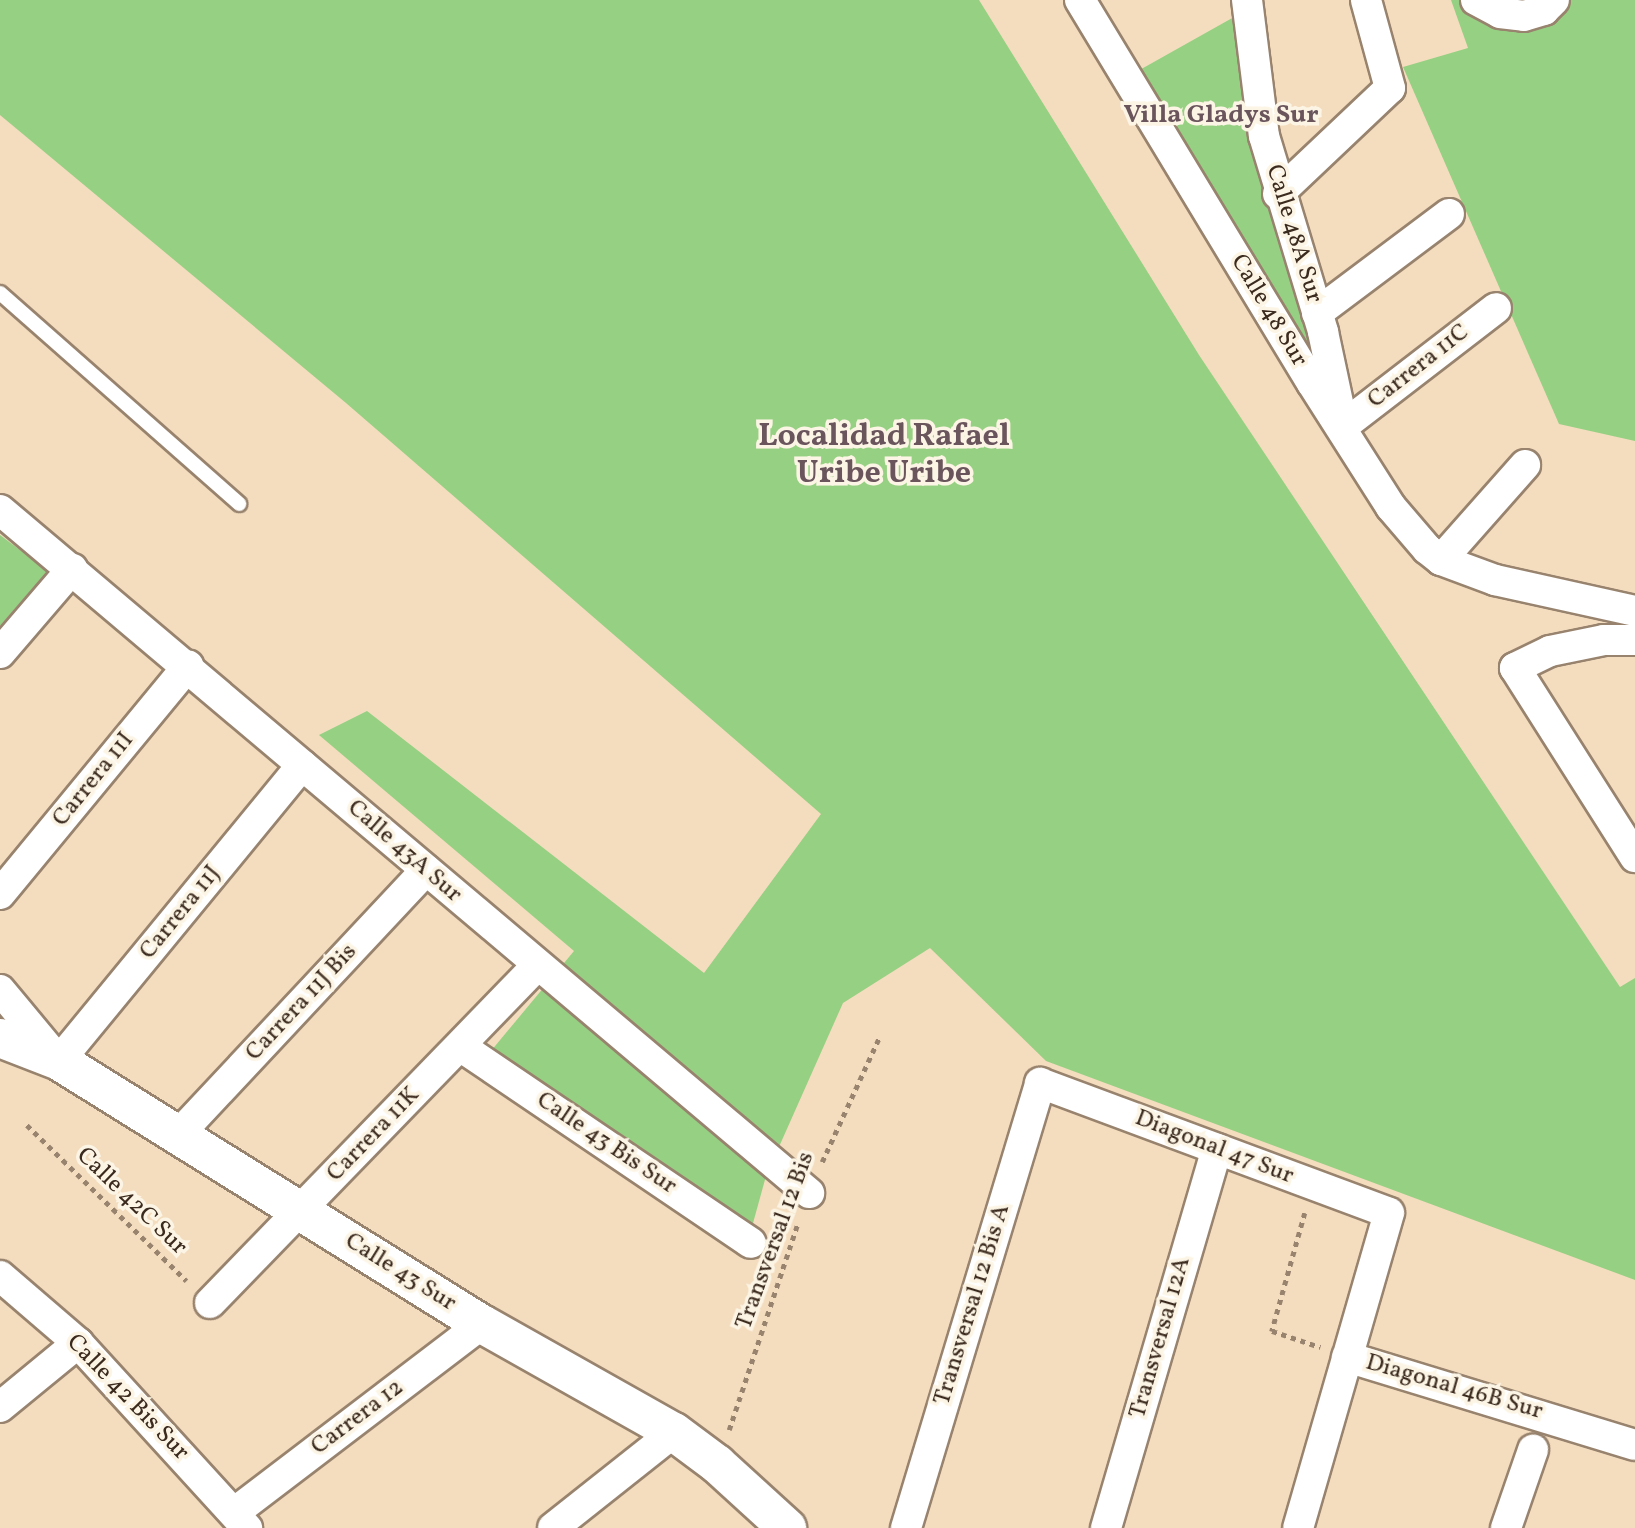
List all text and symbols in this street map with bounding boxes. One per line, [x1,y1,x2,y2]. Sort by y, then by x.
district label: Villa Gladys Sur [1123,100,1319,132]
street label: Calle 48A Sur [1258,162,1328,306]
street label: Calle 48 Sur [1223,250,1313,372]
street label: Carrera 11C [1363,319,1475,415]
district label: Localidad Rafael Uribe Uribe [758,419,1010,494]
street label: Carrera 11I [47,727,141,833]
street label: Calle 43A Sur [341,794,467,910]
street label: Carrera 11J [134,860,228,966]
street label: Carrera 11J Bis [240,938,364,1068]
street label: Carrera 11K [322,1082,426,1188]
street label: Calle 43 Bis Sur [530,1087,682,1201]
street label: Diagonal 47 Sur [1131,1105,1297,1191]
street label: Calle 42C Sur [70,1142,192,1262]
street label: Transversal 12 Bis [731,1148,821,1334]
street label: Transversal 12 Bis A [929,1201,1017,1409]
street label: Calle 43 Sur [339,1228,461,1318]
street label: Transversal 12A [1124,1254,1198,1422]
street label: Calle 42 Bis Sur [60,1329,194,1467]
street label: Diagonal 46B Sur [1362,1349,1546,1427]
street label: Carrera 12 [306,1374,410,1462]

